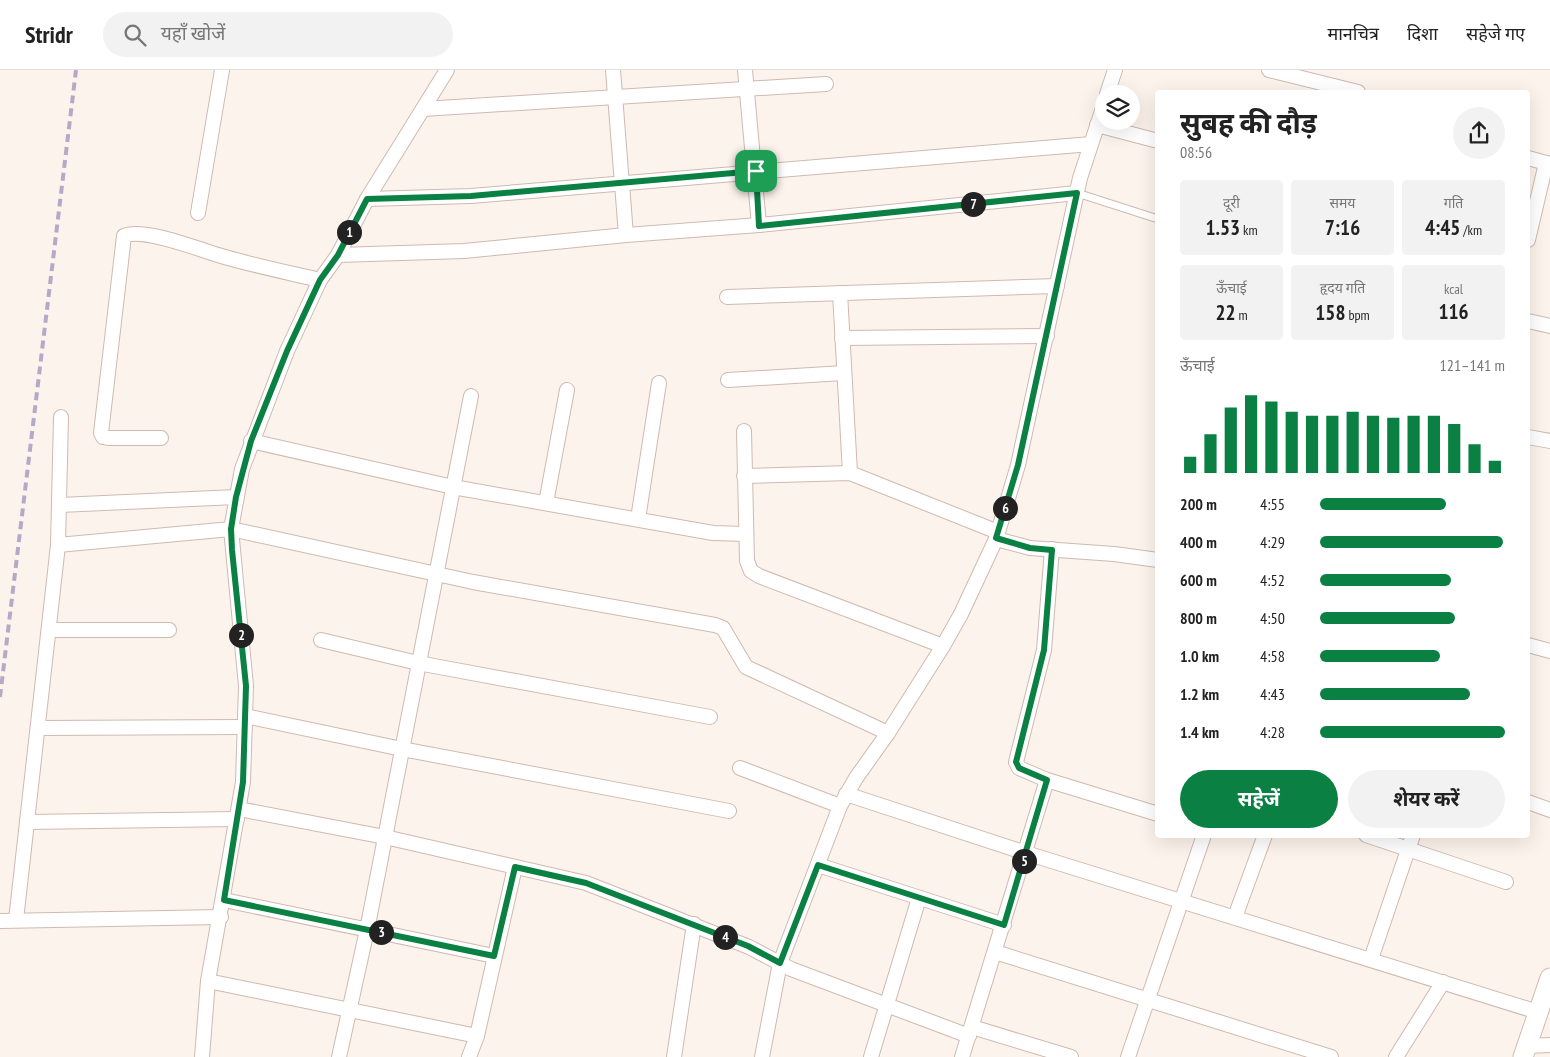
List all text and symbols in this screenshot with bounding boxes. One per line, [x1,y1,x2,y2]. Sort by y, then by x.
search box [103,12,453,57]
text: Stridr [25,19,73,50]
icon: search [121,21,149,49]
text: यहाँ खोजें [161,21,225,45]
text: मानचित्र [1327,22,1379,45]
text: दिशा [1407,22,1438,45]
text: सहेजे गए [1466,22,1525,45]
map controls [1095,85,1140,130]
button: layers [1095,85,1140,130]
text: सुबह की दौड़ [1180,104,1317,141]
button: share [1453,107,1505,159]
text: 08:56 [1180,142,1212,162]
pin [735,150,777,192]
icon: arrive [742,157,770,185]
pin: 7 [960,192,986,216]
text: दूरी [1223,194,1240,212]
text: समय [1330,194,1355,212]
text: गति [1444,194,1463,212]
text: 7 [970,195,977,213]
text: 1.53 [1205,214,1240,241]
text: 7:16 [1325,214,1360,241]
text: 4:45 [1425,214,1460,241]
pin: 1 [336,220,362,244]
text: km [1240,221,1258,239]
text: /km [1460,221,1482,239]
text: 1 [346,223,353,241]
text: ऊँचाई [1216,279,1247,297]
text: हृदय गति [1320,279,1365,297]
text: kcal [1444,280,1463,298]
text: 116 [1438,298,1469,325]
text: 22 [1215,299,1235,326]
text: 158 [1315,299,1345,326]
text: m [1235,306,1248,324]
text: bpm [1345,306,1370,324]
text: ऊँचाई [1180,355,1215,375]
text: 121–141 m [1440,355,1505,375]
text: 200 m [1180,494,1217,514]
text: 4:55 [1260,494,1285,514]
pin: 6 [992,496,1018,520]
text: 6 [1002,499,1009,517]
text: 400 m [1180,532,1217,552]
text: 4:29 [1260,532,1285,552]
text: 600 m [1180,570,1217,590]
text: 4:52 [1260,570,1285,590]
text: 800 m [1180,608,1217,628]
text: 4:50 [1260,608,1285,628]
pin: 2 [228,622,254,648]
text: 2 [238,626,245,644]
text: 1.0 km [1180,646,1219,666]
text: 4:58 [1260,646,1285,666]
text: 1.2 km [1180,684,1219,704]
text: 4:43 [1260,684,1285,704]
text: 1.4 km [1180,722,1219,742]
text: 4:28 [1260,722,1285,742]
button: सहेजें [1180,770,1338,828]
button: शेयर करें [1348,770,1505,828]
pin: 5 [1012,848,1036,874]
text: 5 [1021,852,1028,870]
pin: 3 [368,920,394,944]
text: 3 [378,923,385,941]
pin: 4 [712,924,738,950]
text: 4 [722,928,729,946]

